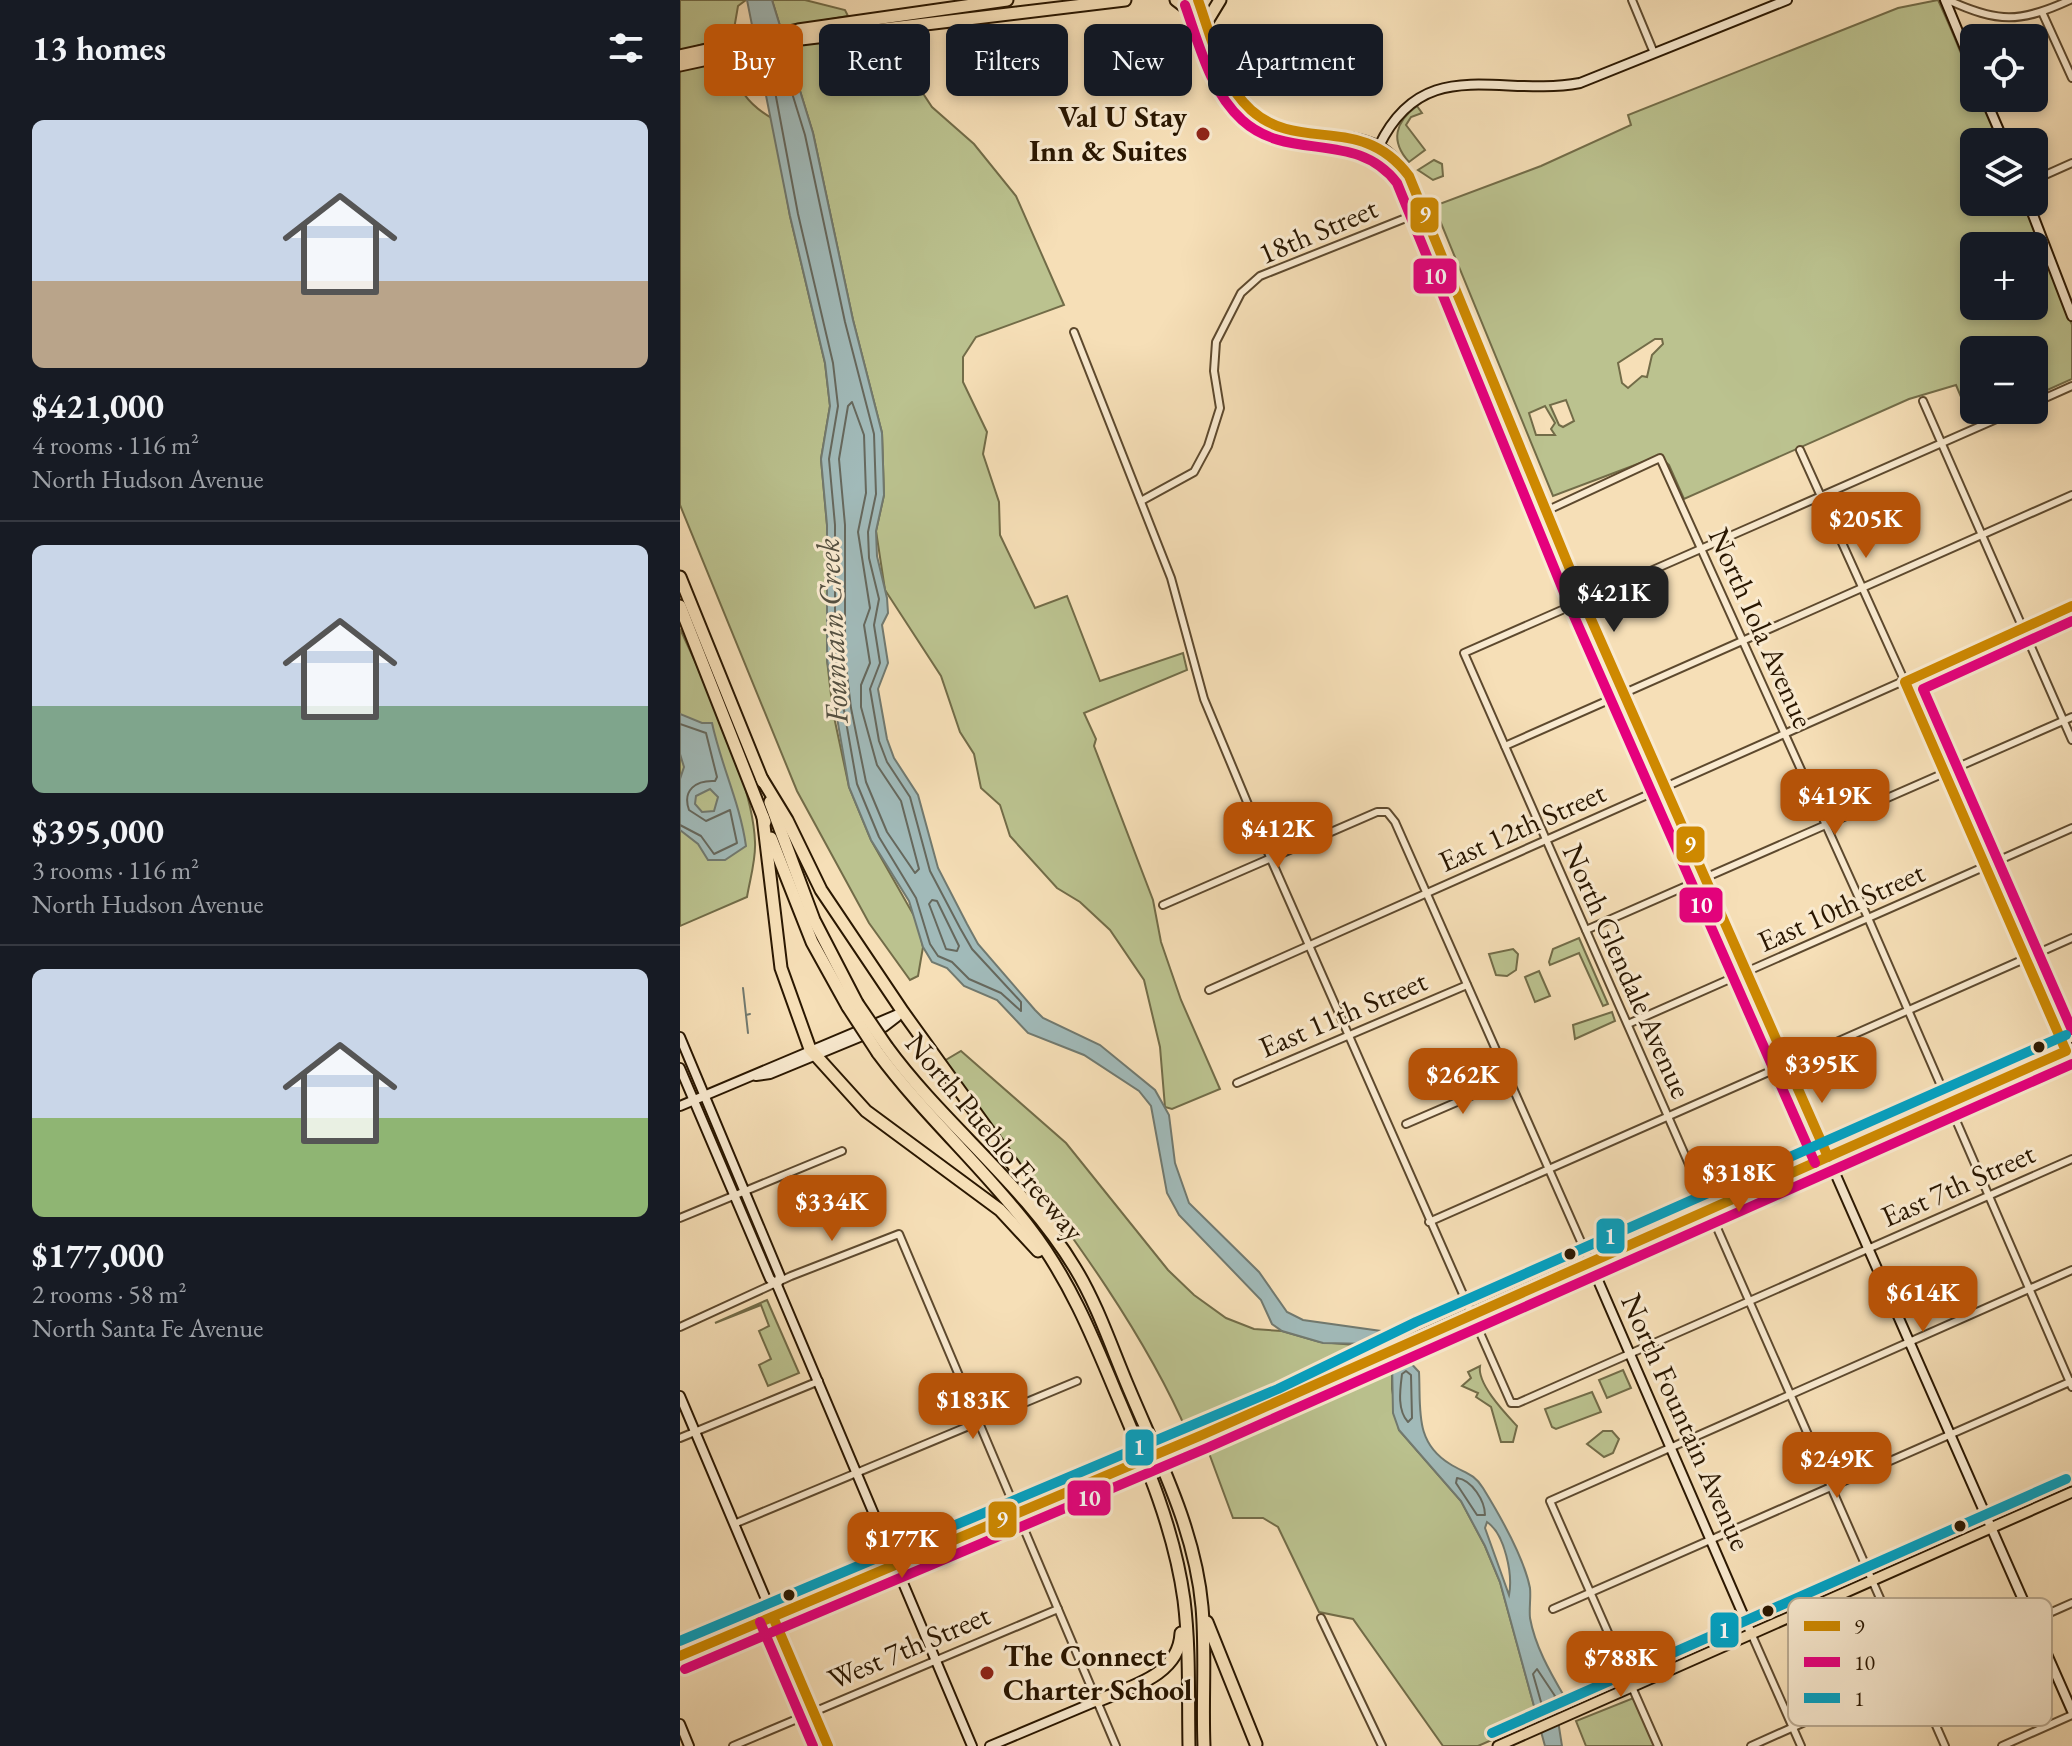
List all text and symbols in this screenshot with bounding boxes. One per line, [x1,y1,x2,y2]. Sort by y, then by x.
chip: Buy [704,24,803,96]
chip: Rent [819,24,930,96]
chip: Filters [946,24,1068,96]
chip: New [1084,24,1192,96]
chip: Apartment [1208,24,1383,96]
map controls [1960,24,2048,424]
button: locate [1960,24,2048,112]
text: 13 homes [32,26,166,70]
icon: filters [604,26,648,70]
place label: Val U Stay Inn & Suites [1029,97,1188,170]
marker: Val U Stay Inn & Suites [1194,125,1212,143]
button: layers [1960,128,2048,216]
icon: home [268,172,412,316]
street label: 18th Street [1252,188,1384,273]
line badge: 9 [1409,196,1440,234]
text: 9 [1419,200,1431,229]
button: + [1960,232,2048,320]
line badge: 10 [1412,257,1458,295]
text: 10 [1423,262,1447,291]
button: − [1960,336,2048,424]
text: $421,000 [32,384,164,428]
text: 4 rooms · 116 m² [32,428,199,462]
text: North Hudson Avenue [32,462,264,496]
pin: $205K [1810,492,1922,560]
text: $205K [1829,501,1903,535]
street label: North Iola Avenue [1700,521,1823,734]
water label: Fountain Creek [806,537,858,726]
pin: $421K [1558,566,1670,634]
text: $421K [1577,575,1651,609]
icon: home [268,597,412,741]
pin: $419K [1779,769,1891,837]
street label: East 12th Street [1432,772,1612,881]
text: $419K [1798,778,1872,812]
pin: $412K [1222,802,1334,870]
text: $395,000 [32,809,164,853]
text: $412K [1241,811,1315,845]
line badge: 9 [1675,825,1706,864]
text: 9 [1684,830,1696,859]
street label: North Glendale Avenue [1554,838,1701,1104]
street label: East 10th Street [1751,852,1931,961]
text: 3 rooms · 116 m² [32,853,199,887]
line badge: 10 [1678,886,1724,924]
text: North Hudson Avenue [32,887,264,921]
text: 10 [1689,891,1713,920]
street label: East 11th Street [1253,960,1433,1066]
icon: home [268,1021,412,1165]
street label: North Pueblo Freeway [897,1025,1094,1249]
pin: $395K [1766,1037,1878,1105]
unlabelled marker [2031,1039,2047,1055]
text: $395K [1785,1046,1859,1080]
pin: $262K [1407,1048,1519,1116]
text: $262K [1426,1057,1500,1091]
street label: East 7th Street [1875,1133,2041,1236]
pin: $318K [1683,1146,1795,1214]
text: $318K [1702,1155,1776,1189]
pin: $334K [776,1175,888,1243]
text: $334K [795,1184,869,1218]
line badge: 1 [1595,1217,1626,1255]
text: 1 [1604,1222,1616,1251]
text: $177,000 [32,1233,164,1277]
unlabelled marker [1562,1246,1578,1262]
pin: $614K [1867,1266,1979,1334]
text: $614K [1886,1275,1960,1309]
text: 2 rooms · 58 m² [32,1277,187,1311]
street label: North Fountain Avenue [1612,1287,1761,1556]
text: North Santa Fe Avenue [32,1311,263,1345]
pin: $183K [917,1373,1029,1441]
text: $183K [936,1382,1010,1416]
line badge: 1 [1124,1428,1155,1467]
pin: $249K [1781,1432,1893,1500]
text: 1 [1133,1433,1145,1462]
text: $249K [1800,1441,1874,1475]
line badge: 10 [1066,1479,1112,1517]
text: 10 [1077,1484,1101,1513]
line badge: 9 [987,1500,1018,1539]
text: 9 [996,1505,1008,1534]
pin: $177K [846,1512,958,1580]
unlabelled marker [1952,1518,1968,1534]
text: $177K [865,1521,939,1555]
unlabelled marker [781,1587,797,1603]
street label: West 7th Street [822,1595,996,1698]
legend [1788,1598,2052,1726]
unlabelled marker [1760,1603,1776,1619]
line badge: 1 [1709,1611,1740,1649]
text: 9 [1854,1612,1865,1641]
text: 1 [1718,1616,1730,1645]
pin: $788K [1565,1631,1677,1699]
place label: The Connect Charter School [1003,1636,1193,1709]
text: $788K [1584,1640,1658,1674]
text: 10 [1854,1648,1876,1677]
marker: The Connect Charter School [978,1664,996,1682]
text: 1 [1854,1684,1865,1713]

